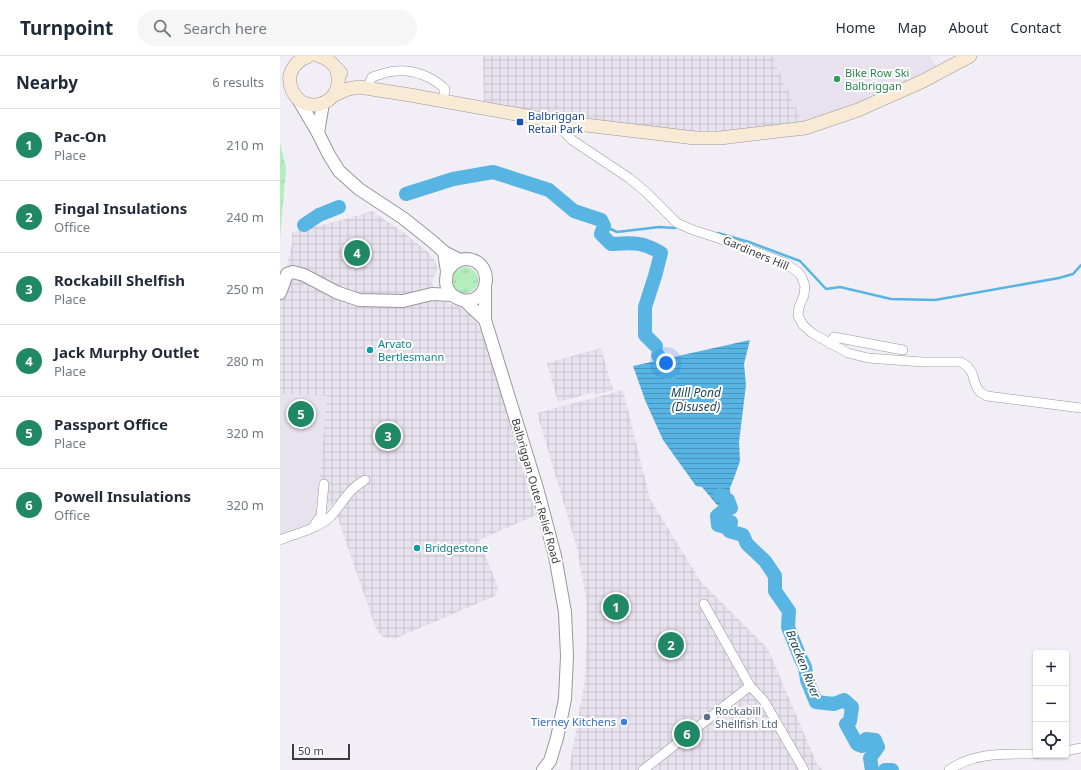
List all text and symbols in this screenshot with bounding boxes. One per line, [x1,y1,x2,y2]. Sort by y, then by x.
search box [137,10,417,46]
text: Turnpoint [20,15,113,41]
icon: search [151,17,173,39]
text: Search here [183,18,267,38]
text: Home [836,18,875,37]
text: Map [897,18,927,37]
text: About [949,18,988,37]
text: Contact [1010,18,1061,37]
place label: Bike Row Ski Balbriggan [845,65,909,93]
text: Nearby [16,71,78,94]
text: 6 results [212,73,264,91]
marker: Bike Row Ski Balbriggan [832,74,842,84]
place label: Balbriggan Retail Park [528,108,585,136]
marker: Balbriggan Retail Park [515,117,525,127]
text: Pac-On [54,126,106,146]
text: 1 [25,136,33,154]
text: 210 m [226,136,264,154]
text: Place [54,146,86,164]
text: Fingal Insulations [54,198,187,218]
text: 2 [25,208,33,226]
text: 240 m [226,208,264,226]
text: Office [54,218,90,236]
street label: Gardiners Hill [721,232,792,273]
pin: 4 [344,238,370,268]
text: Rockabill Shelfish [54,270,185,290]
text: 3 [25,280,33,298]
text: 250 m [226,280,264,298]
text: Place [54,290,86,308]
place label: Arvato Bertlesmann [378,336,444,364]
text: Jack Murphy Outlet [54,342,199,362]
marker: Arvato Bertlesmann [365,345,375,355]
text: 4 [25,352,33,370]
text: 280 m [226,352,264,370]
your location [656,353,676,373]
text: Place [54,362,86,380]
water label: Mill Pond (Disused) [671,384,722,415]
pin: 5 [288,399,314,429]
text: Passport Office [54,414,168,434]
street label: Balbriggan Outer Relief Road [509,416,564,565]
pin: 3 [375,421,401,451]
text: 5 [25,424,33,442]
text: 320 m [226,424,264,442]
text: Place [54,434,86,452]
text: Powell Insulations [54,486,191,506]
text: 6 [25,496,33,514]
text: 320 m [226,496,264,514]
text: Office [54,506,90,524]
place label: Bridgestone [425,540,488,555]
marker: Bridgestone [412,543,422,553]
pin: 1 [603,592,629,622]
water label: Bracken River [782,627,825,702]
pin: 2 [658,630,684,660]
map controls [1033,650,1069,758]
button: + [1033,650,1069,686]
button: − [1033,686,1069,722]
place label: Rockabill Shellfish Ltd [715,703,778,731]
marker: Rockabill Shellfish Ltd [702,712,712,722]
place label: Tierney Kitchens [531,714,616,729]
marker: Tierney Kitchens [619,717,629,727]
pin: 6 [674,719,700,749]
button: locate [1033,722,1069,758]
scale bar [292,742,350,761]
text: 50 m [298,743,324,758]

